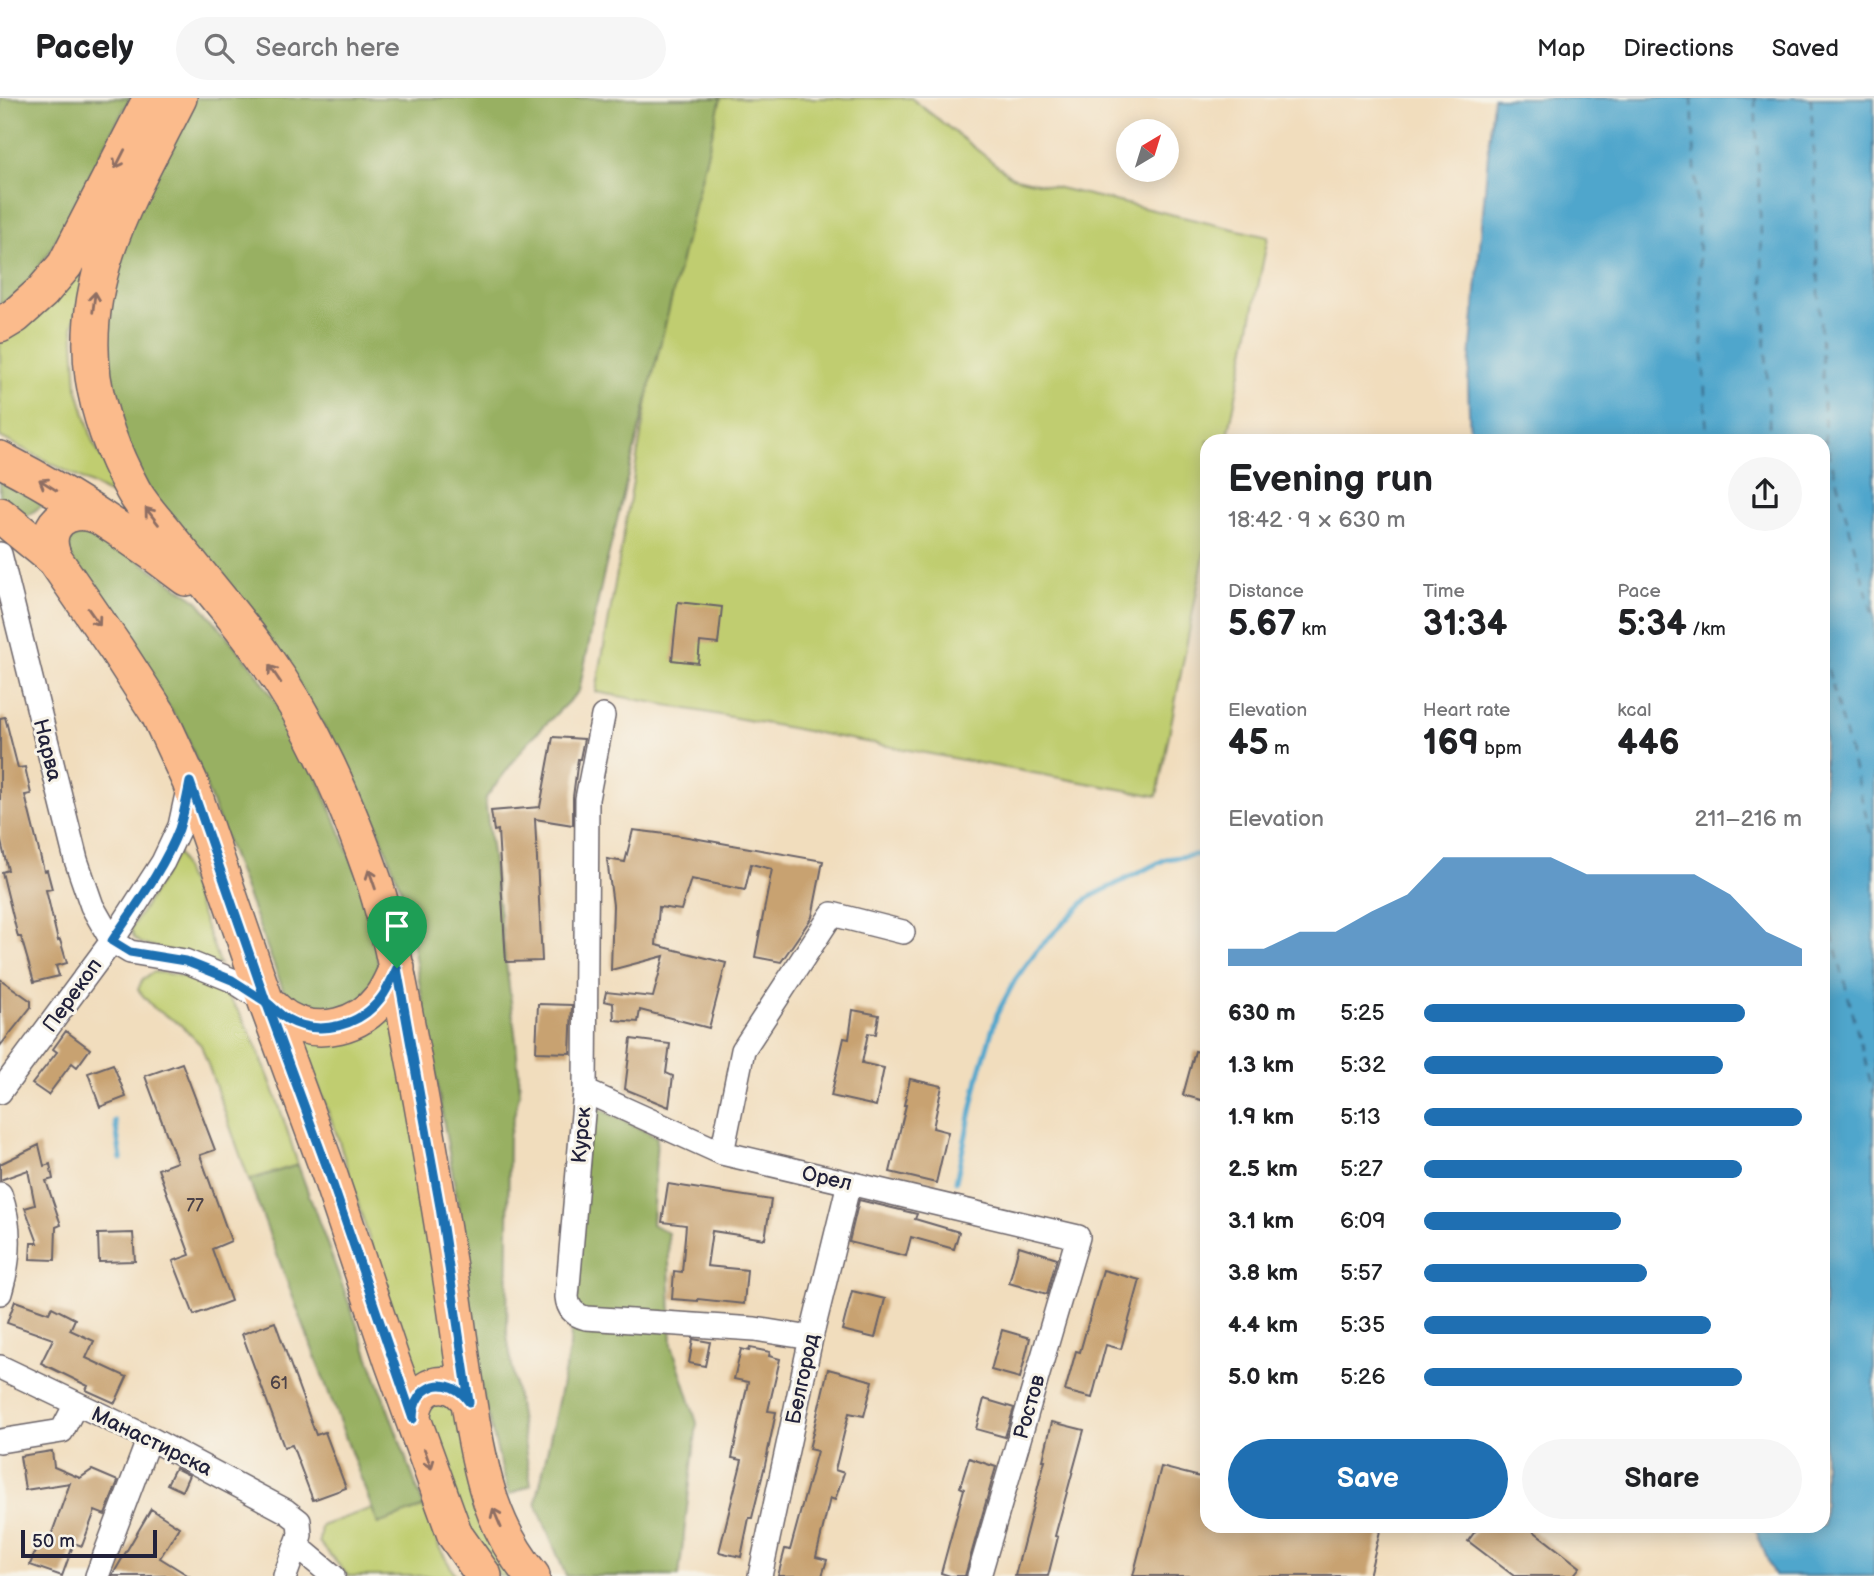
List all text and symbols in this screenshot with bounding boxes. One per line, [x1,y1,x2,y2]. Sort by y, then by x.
search box [176,17,666,80]
text: Pacely [35,28,134,68]
icon: search [200,29,238,67]
text: Search here [256,33,400,64]
text: Map [1537,34,1585,63]
text: Directions [1623,34,1734,63]
text: Saved [1772,34,1839,63]
north arrow [1116,119,1180,182]
map controls [1116,119,1179,182]
one-way arrow [113,148,127,169]
one-way arrow [88,292,101,314]
text: Evening run [1228,457,1433,502]
button: share [1728,457,1802,531]
one-way arrow [39,478,59,492]
text: 18:42 · 9 × 630 m [1228,506,1406,534]
one-way arrow [145,507,160,525]
text: Distance [1228,580,1304,603]
text: Time [1423,580,1465,603]
text: Pace [1617,580,1661,603]
text: 5.67 [1228,603,1296,646]
text: 31:34 [1423,603,1507,646]
text: 5:34 [1617,603,1687,646]
one-way arrow [87,606,101,626]
text: km [1296,618,1327,641]
text: /km [1687,618,1726,641]
one-way arrow [268,665,282,684]
text: Elevation [1228,699,1307,722]
text: Heart rate [1423,699,1510,722]
text: kcal [1617,699,1651,722]
street label: Нарва [28,716,67,784]
text: 45 [1228,722,1269,765]
text: 169 [1423,722,1479,765]
text: 446 [1617,722,1680,765]
text: m [1269,737,1290,760]
text: bpm [1479,737,1522,760]
text: Elevation [1228,805,1324,833]
text: 211–216 m [1694,805,1802,833]
one-way arrow [365,868,377,890]
pin [367,896,427,968]
icon: arrive [378,907,416,945]
street label: Перекоп [37,954,107,1037]
text: 630 m [1228,999,1296,1027]
text: 5:25 [1340,999,1385,1027]
text: 1.3 km [1228,1051,1294,1079]
text: 5:32 [1340,1051,1386,1079]
text: 1.9 km [1228,1103,1294,1131]
text: 5:13 [1340,1103,1381,1131]
street label: Курск [567,1106,596,1164]
text: 2.5 km [1228,1155,1298,1183]
text: 5:27 [1340,1155,1383,1183]
street label: Орел [799,1161,854,1196]
house number: 77 [186,1195,204,1216]
text: 3.1 km [1228,1207,1294,1235]
text: 6:09 [1340,1207,1386,1235]
text: 3.8 km [1228,1259,1298,1287]
text: 5:57 [1340,1259,1382,1287]
text: 4.4 km [1228,1311,1298,1339]
text: 5:35 [1340,1311,1385,1339]
street label: Белгород [781,1331,824,1427]
text: 5.0 km [1228,1363,1299,1391]
text: 5:26 [1340,1363,1385,1391]
street label: Ростов [1008,1372,1051,1442]
house number: 61 [270,1373,288,1394]
street label: Манастирска [87,1401,217,1482]
button: Save [1228,1439,1508,1519]
button: Share [1522,1439,1802,1519]
one-way arrow [423,1447,435,1469]
one-way arrow [490,1507,503,1529]
scale bar [21,1527,158,1559]
text: 50 m [32,1530,75,1553]

